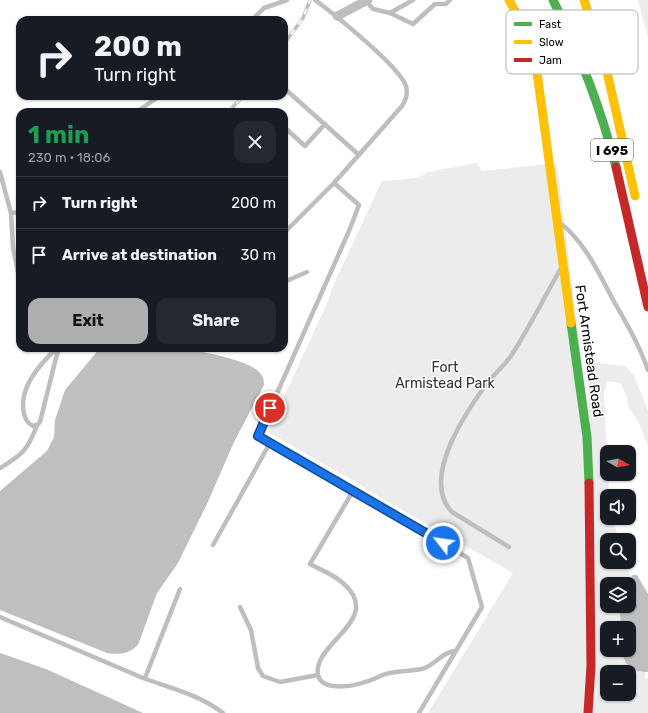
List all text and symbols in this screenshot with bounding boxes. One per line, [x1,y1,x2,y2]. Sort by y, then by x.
legend [506,10,638,74]
text: Fast [539,18,562,31]
text: 200 m [94,30,182,63]
icon: right [28,32,80,84]
text: Slow [539,36,564,49]
text: Jam [539,54,562,67]
text: Turn right [94,64,176,86]
text: 1 min [28,121,89,149]
button: close [234,121,276,163]
road number: I 695 [591,139,633,161]
text: 230 m · 18:06 [28,150,110,165]
icon: right [28,192,50,214]
text: Turn right [62,194,137,212]
text: 200 m [231,194,276,212]
icon: arrive [28,244,50,266]
text: Arrive at destination [62,246,217,264]
text: 30 m [240,246,276,264]
street label: Fort Armistead Road [571,284,607,418]
button: Exit [28,298,148,344]
button: Share [156,298,276,344]
park label: Fort Armistead Park [395,359,496,392]
pin [253,391,287,425]
icon: arrive [259,397,281,419]
north arrow [600,445,636,481]
map controls [600,445,636,701]
button: sound [600,489,636,525]
position arrow [422,522,464,564]
button: search [600,533,636,569]
button: layers [600,577,636,613]
button: + [600,621,636,657]
button: − [600,665,636,701]

